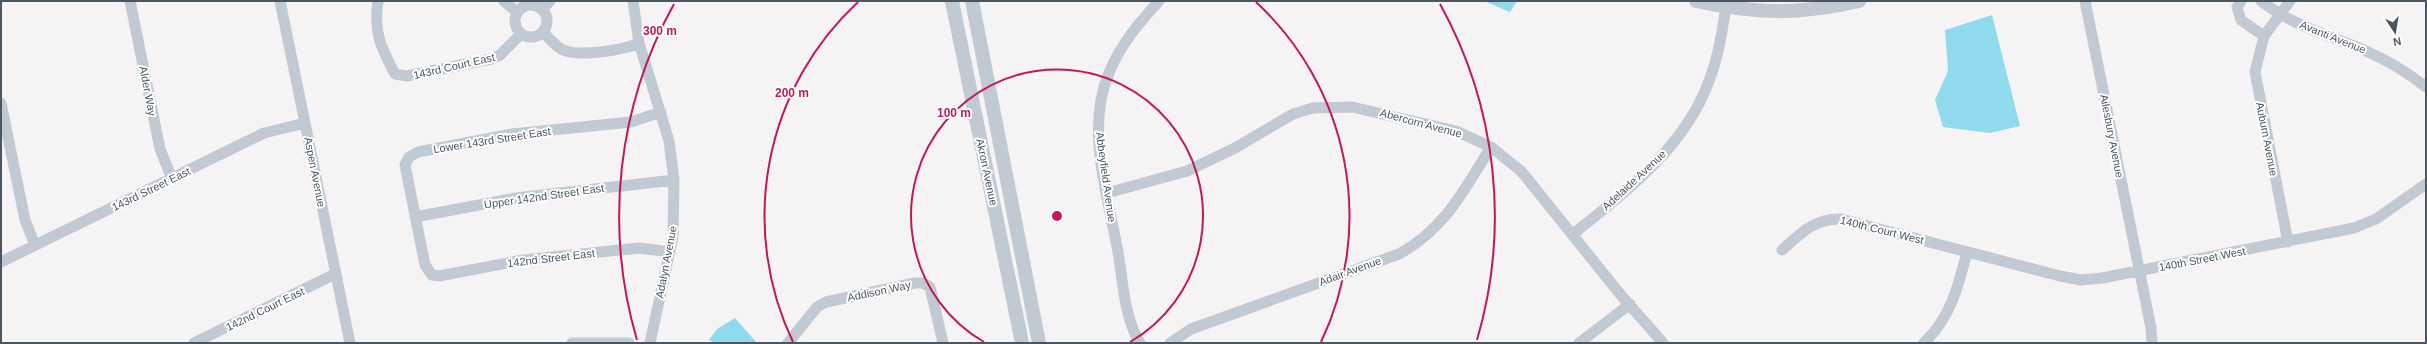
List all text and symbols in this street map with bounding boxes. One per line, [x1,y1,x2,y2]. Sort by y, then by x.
north arrow [2375,12,2415,52]
street label: Avanti Avenue [2298,18,2368,56]
text: 300 m [643,24,677,38]
text: N [2392,35,2402,48]
street label: 143rd Court East [412,51,496,81]
street label: Alder Way [137,65,159,117]
text: 200 m [775,86,809,100]
street label: Ailesbury Avenue [2098,93,2126,179]
street label: Auburn Avenue [2254,101,2280,177]
text: 100 m [937,106,971,120]
street label: Abercorn Avenue [1379,106,1463,140]
street label: Lower 143rd Street East [432,125,552,155]
street label: Abbeyfield Avenue [1094,131,1118,223]
street label: Aspen Avenue [302,136,328,208]
street label: Akron Avenue [974,137,1000,207]
street label: Adelaide Avenue [1600,148,1668,212]
street label: 143rd Street East [110,165,192,213]
street label: Upper 142nd Street East [483,182,605,210]
centre of rings [1050,209,1064,223]
street label: 140th Court West [1839,214,1925,246]
street label: Adalyn Avenue [653,225,679,299]
street label: 140th Street West [2158,245,2246,273]
street label: 142nd Street East [507,247,595,269]
street label: Adair Avenue [1317,254,1383,288]
street label: Addison Way [846,278,912,304]
street label: 142nd Court East [224,285,306,333]

